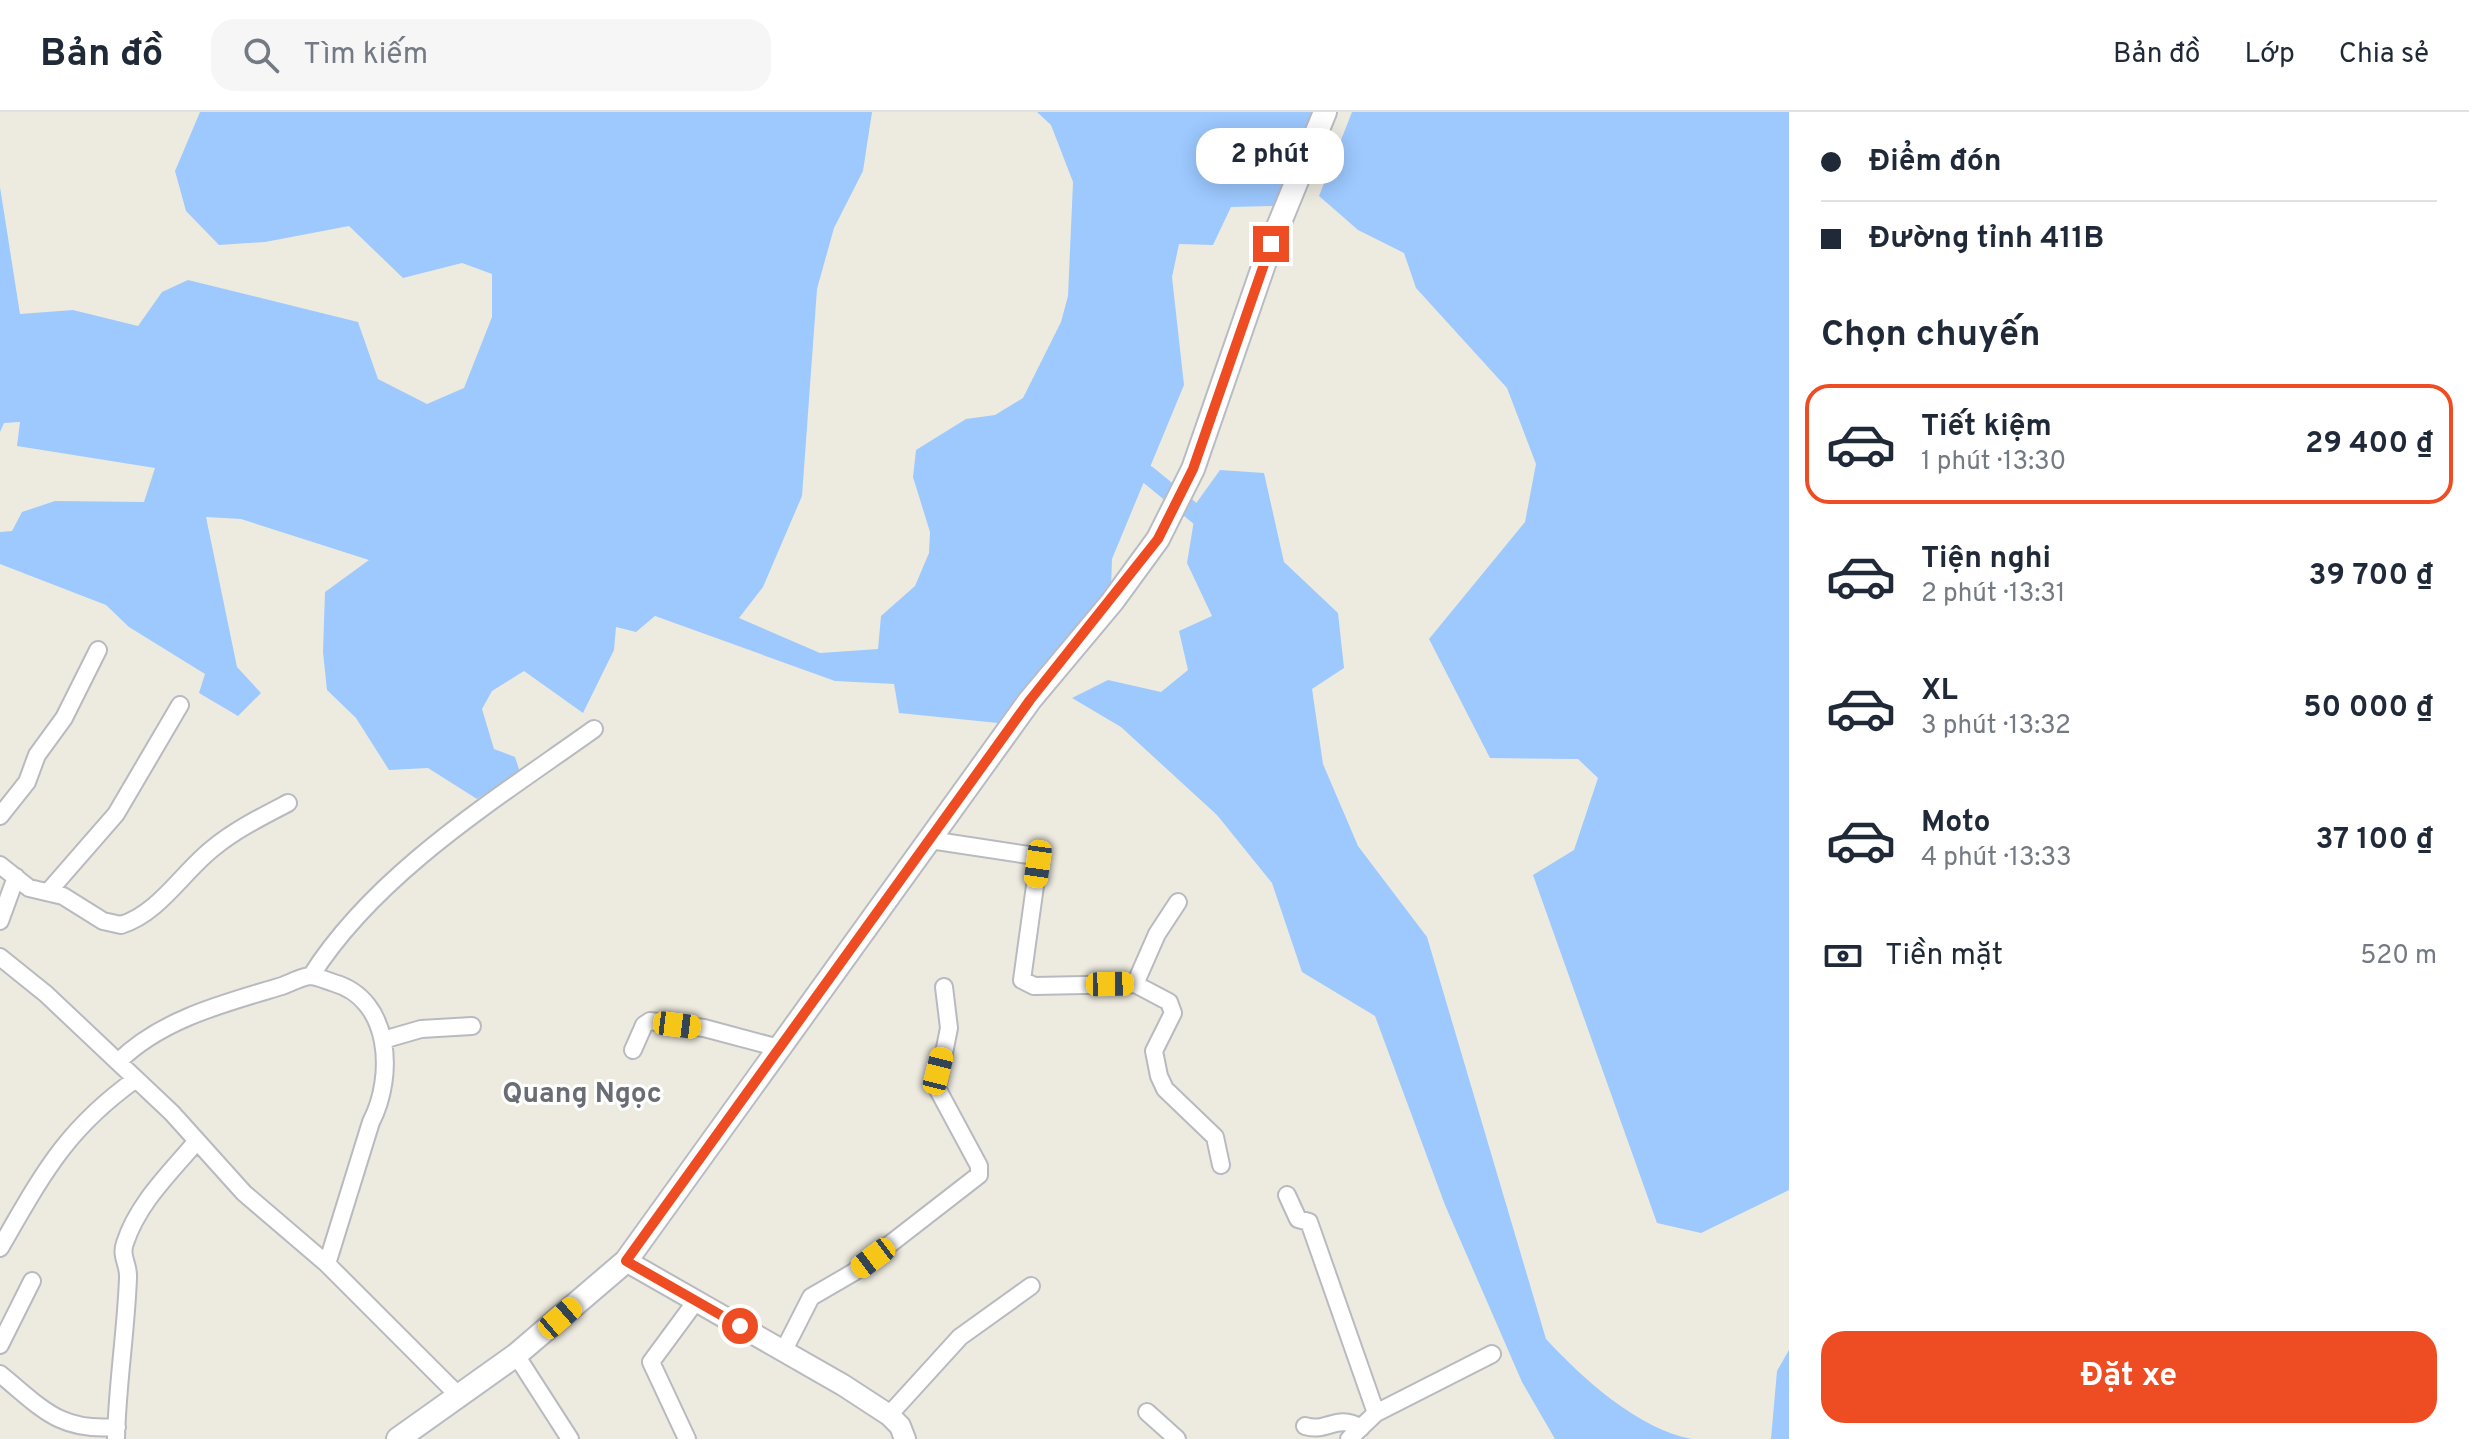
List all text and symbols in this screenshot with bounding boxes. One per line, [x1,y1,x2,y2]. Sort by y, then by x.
search box [211,19,771,91]
text: Bản đồ [40,31,163,80]
icon: search [239,33,283,77]
text: Tìm kiếm [303,37,428,74]
text: Bản đồ [2113,37,2200,73]
text: Lớp [2244,37,2295,73]
text: Chia sẻ [2339,37,2429,73]
callout: 2 phút [1197,128,1345,184]
text: 2 phút [1231,139,1309,172]
text: Điểm đón [1869,144,2001,181]
text: Đường tỉnh 411B [1869,221,2104,258]
route end [1253,226,1289,262]
text: Chọn chuyến [1821,313,2041,359]
icon: car [1825,408,1897,480]
text: Tiết kiệm [1921,409,2052,446]
text: 29 400 ₫ [2305,426,2433,463]
text: 1 phút · 13:30 [1921,446,2066,479]
icon: car [1825,540,1897,612]
text: Tiện nghi [1921,541,2051,578]
text: 39 700 ₫ [2309,558,2433,595]
text: 2 phút · 13:31 [1921,578,2066,611]
icon: car [1825,672,1897,744]
text: XL [1921,673,1958,710]
text: 50 000 ₫ [2303,690,2433,727]
text: 3 phút · 13:32 [1921,710,2071,743]
icon: car [1825,804,1897,876]
text: Moto [1921,805,1991,842]
text: 37 100 ₫ [2315,822,2433,859]
car [1023,839,1053,889]
text: 4 phút · 13:33 [1921,842,2072,875]
icon: cash [1821,934,1865,978]
text: Tiền mặt [1885,938,2003,975]
text: 520 m [2360,940,2437,973]
car [1086,972,1134,996]
car [652,1010,702,1040]
car [921,1045,955,1097]
district label: Quang Ngọc [502,1077,662,1113]
car [847,1234,899,1282]
car [534,1293,586,1343]
route start [722,1308,758,1344]
button: Đặt xe [1821,1331,2437,1423]

